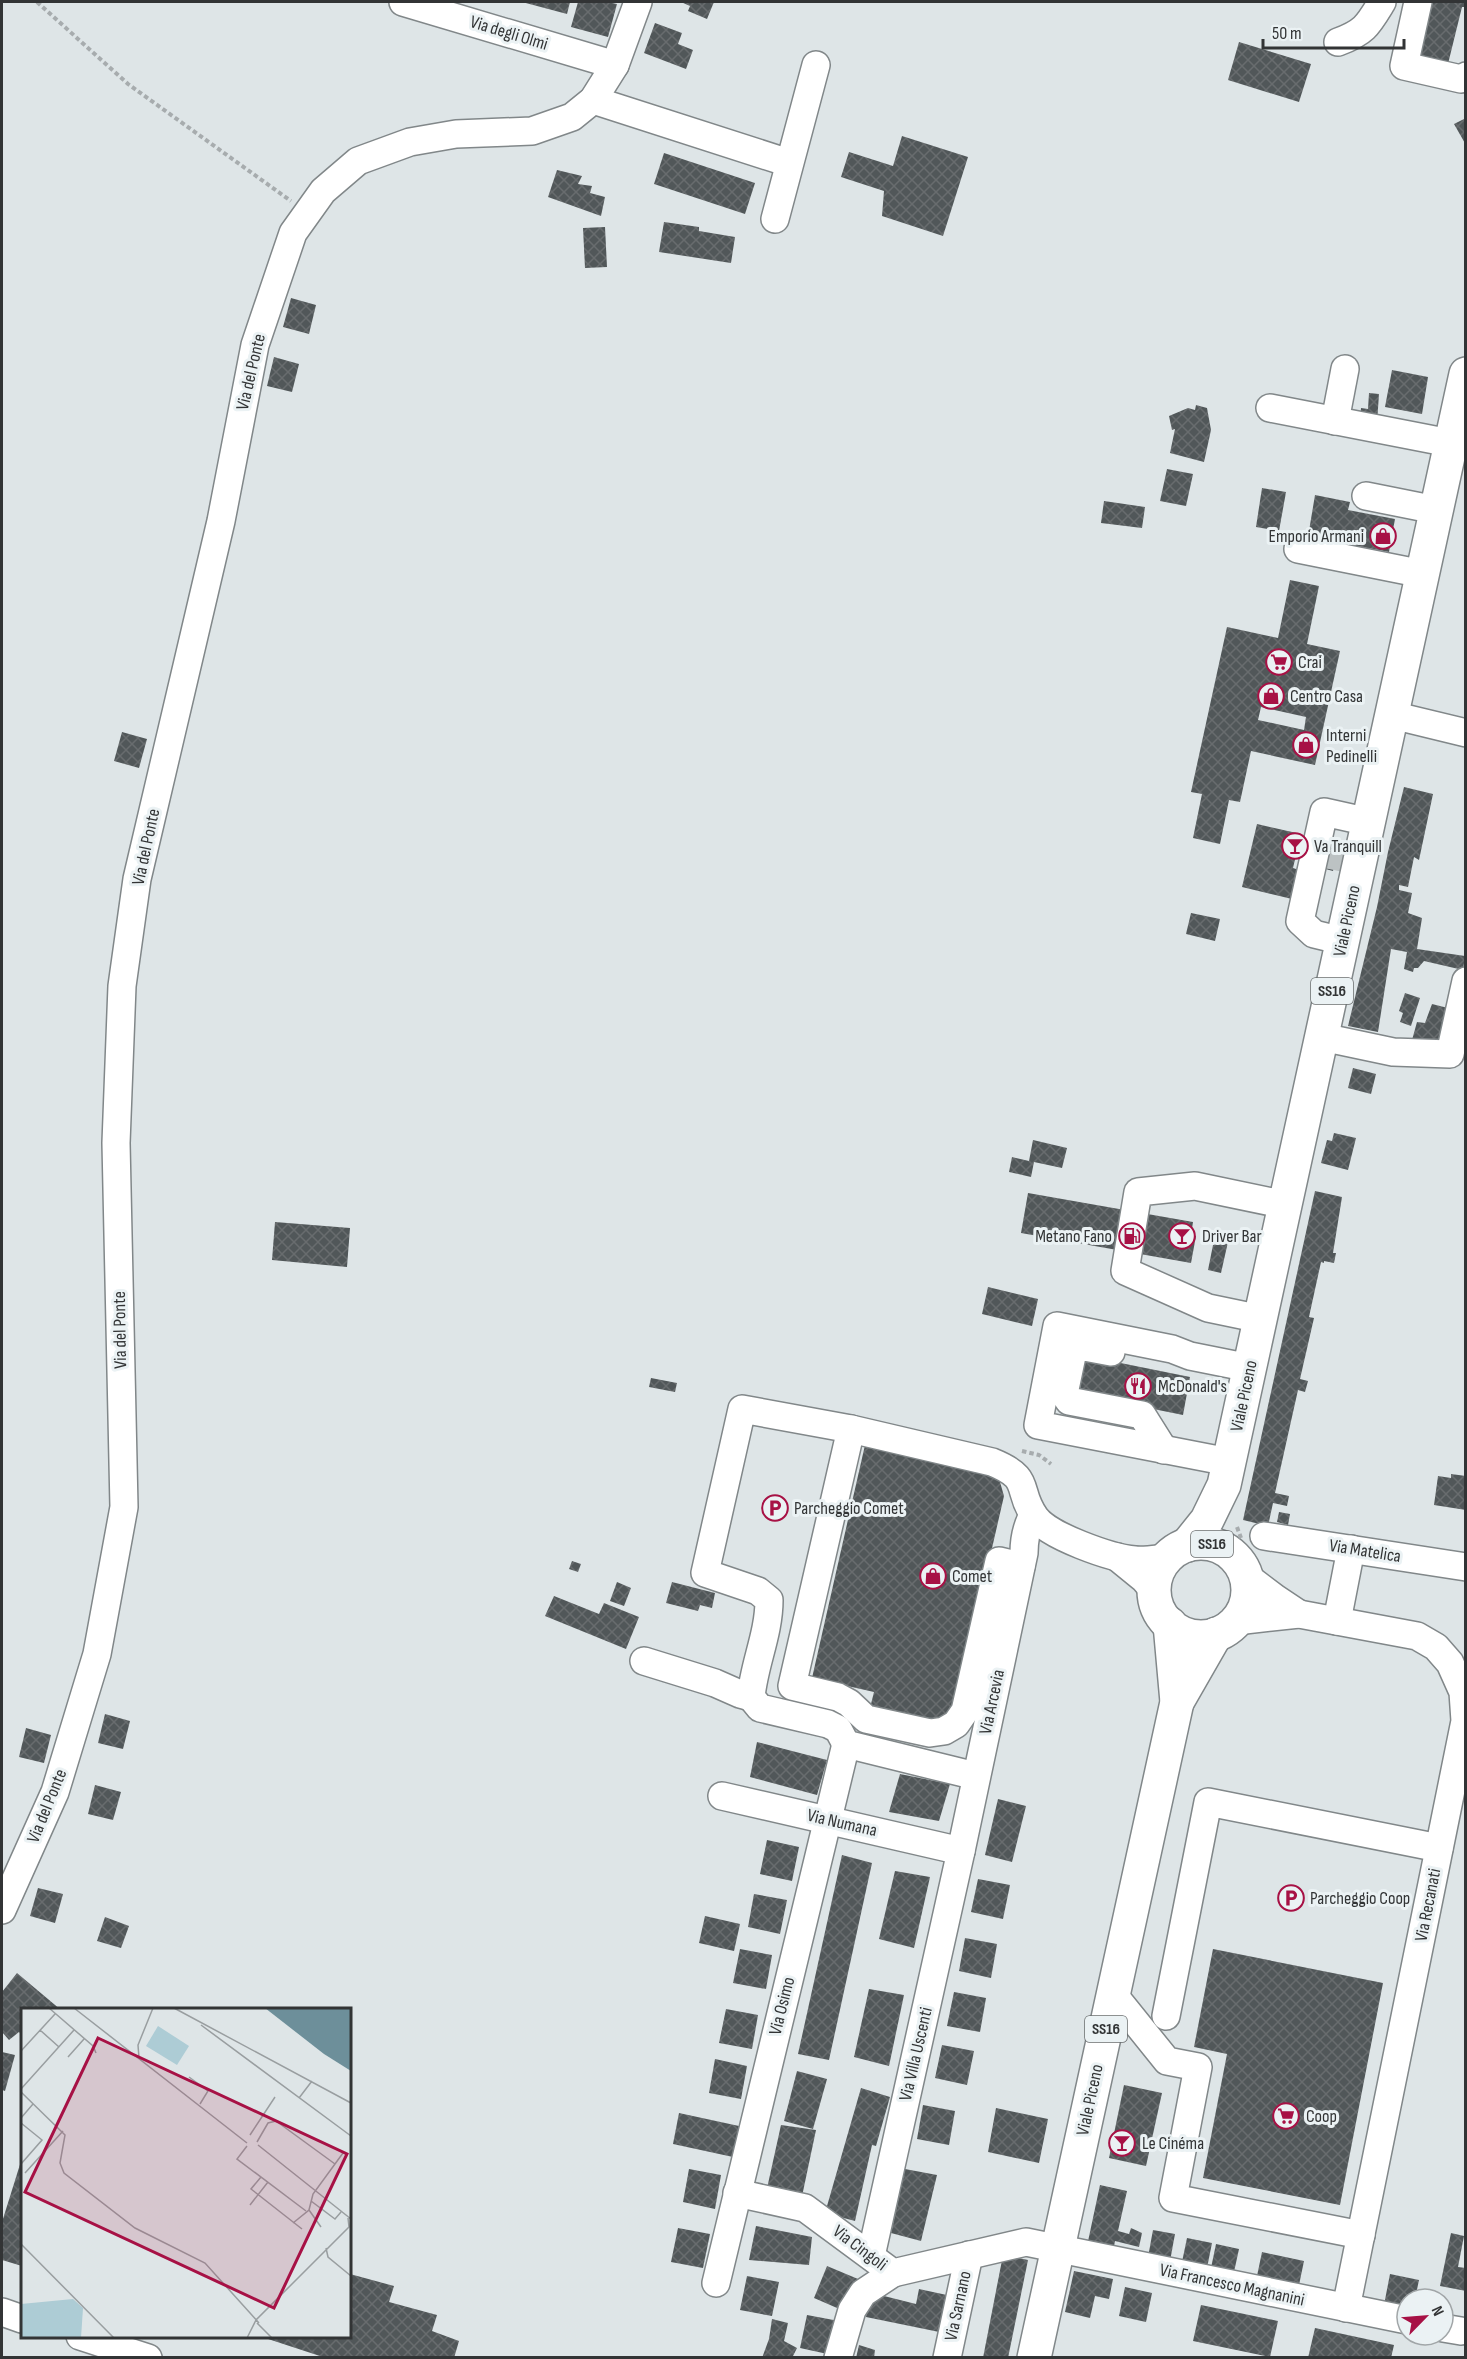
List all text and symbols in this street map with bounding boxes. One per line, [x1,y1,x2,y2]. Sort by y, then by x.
street label: Via degli Olmi [468,11,550,55]
scale bar [1263,12,1404,50]
text: 50 m [1272,23,1302,44]
street label: Via del Ponte [232,332,270,412]
shop icon: Emporio Armani [1368,521,1398,551]
place label: Emporio Armani [1269,526,1364,547]
supermarket icon: Crai [1264,647,1294,677]
place label: Crai [1298,652,1322,673]
shop icon: Centro Casa [1256,681,1286,711]
place label: Centro Casa [1290,686,1363,707]
place label: Interni Pedinelli [1326,725,1377,767]
shop icon: Interni Pedinelli [1291,730,1321,760]
street label: Via del Ponte [128,807,164,887]
bar icon: Va Tranquill [1280,831,1310,861]
place label: Va Tranquill [1314,836,1382,857]
street label: Viale Piceno [1329,883,1365,959]
road number: SS16 [1311,978,1353,1004]
fuel station icon: Metano Fano [1117,1221,1147,1251]
bar icon: Driver Bar [1167,1221,1197,1251]
place label: Metano Fano [1035,1226,1112,1247]
place label: Driver Bar [1202,1226,1262,1247]
street label: Via del Ponte [109,1291,131,1369]
street label: Viale Piceno [1226,1358,1262,1434]
restaurant icon: McDonald's [1123,1371,1153,1401]
place label: McDonald's [1158,1376,1227,1397]
parking icon: Parcheggio Comet [760,1493,790,1523]
place label: Parcheggio Comet [794,1498,904,1519]
road number: SS16 [1191,1531,1233,1557]
street label: Via Matelica [1328,1535,1402,1567]
shop icon: Comet [918,1561,948,1591]
place label: Comet [952,1566,993,1587]
street label: Via Arcevia [975,1668,1009,1736]
street label: Via del Ponte [23,1766,71,1846]
street label: Via Numana [805,1805,879,1841]
street label: Via Recanati [1411,1867,1445,1943]
parking icon: Parcheggio Coop [1276,1883,1306,1913]
place label: Parcheggio Coop [1310,1888,1410,1909]
street label: Via Osimo [765,1975,799,2037]
street label: Via Villa Uscenti [895,2005,937,2103]
inset map [21,2008,351,2338]
road number: SS16 [1085,2016,1127,2042]
street label: Viale Piceno [1072,2062,1108,2138]
supermarket icon: Coop [1271,2101,1301,2131]
place label: Coop [1306,2106,1337,2127]
bar icon: Le Cinéma [1107,2128,1137,2158]
place label: Le Cinéma [1142,2133,1204,2154]
street label: Via Cingoli [829,2221,891,2275]
street label: Via Francesco Magnanini [1158,2259,1306,2311]
street label: Via Sarnano [940,2269,976,2343]
north arrow [1395,2287,1455,2347]
text: N [1427,2303,1448,2319]

